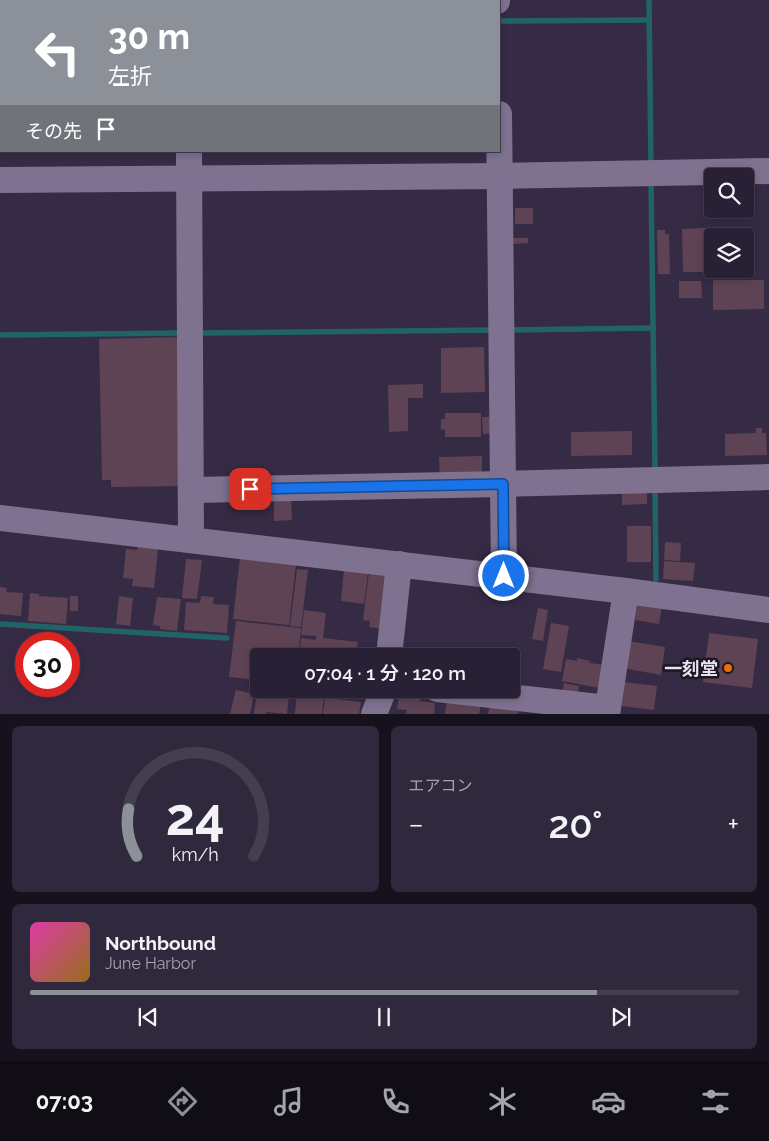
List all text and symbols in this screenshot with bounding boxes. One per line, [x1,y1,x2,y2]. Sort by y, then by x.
text: 30 m [108,16,190,57]
icon: left [25,20,90,85]
text: 左折 [108,63,152,89]
icon: arrive [92,115,120,143]
text: その先 [25,120,82,142]
map controls [704,168,754,278]
button: search [704,168,754,218]
button: layers [704,228,754,278]
pin [229,468,271,510]
icon: arrive [236,475,264,503]
position arrow [477,549,529,601]
speed limit sign: 30 [15,632,80,697]
place label: 一刻堂 [664,658,718,679]
text: 07:04 · 1 分 · 120 m [304,662,466,684]
marker: 一刻堂 [722,662,734,674]
text: エアコン [409,776,473,795]
text: 24 [166,786,225,847]
text: 20° [548,802,603,847]
text: − [409,808,424,841]
text: + [727,808,739,841]
text: km/h [172,844,219,865]
text: Northbound [105,932,216,954]
text: June Harbor [105,954,196,973]
icon: previous [134,1003,162,1031]
icon: pause [370,1003,398,1031]
icon: next [607,1003,635,1031]
icon: directions [165,1084,200,1119]
icon: music [271,1084,306,1119]
icon: phone [378,1084,413,1119]
icon: climate [485,1084,520,1119]
icon: car [591,1084,626,1119]
icon: filters [698,1084,733,1119]
text: 07:03 [36,1088,93,1114]

